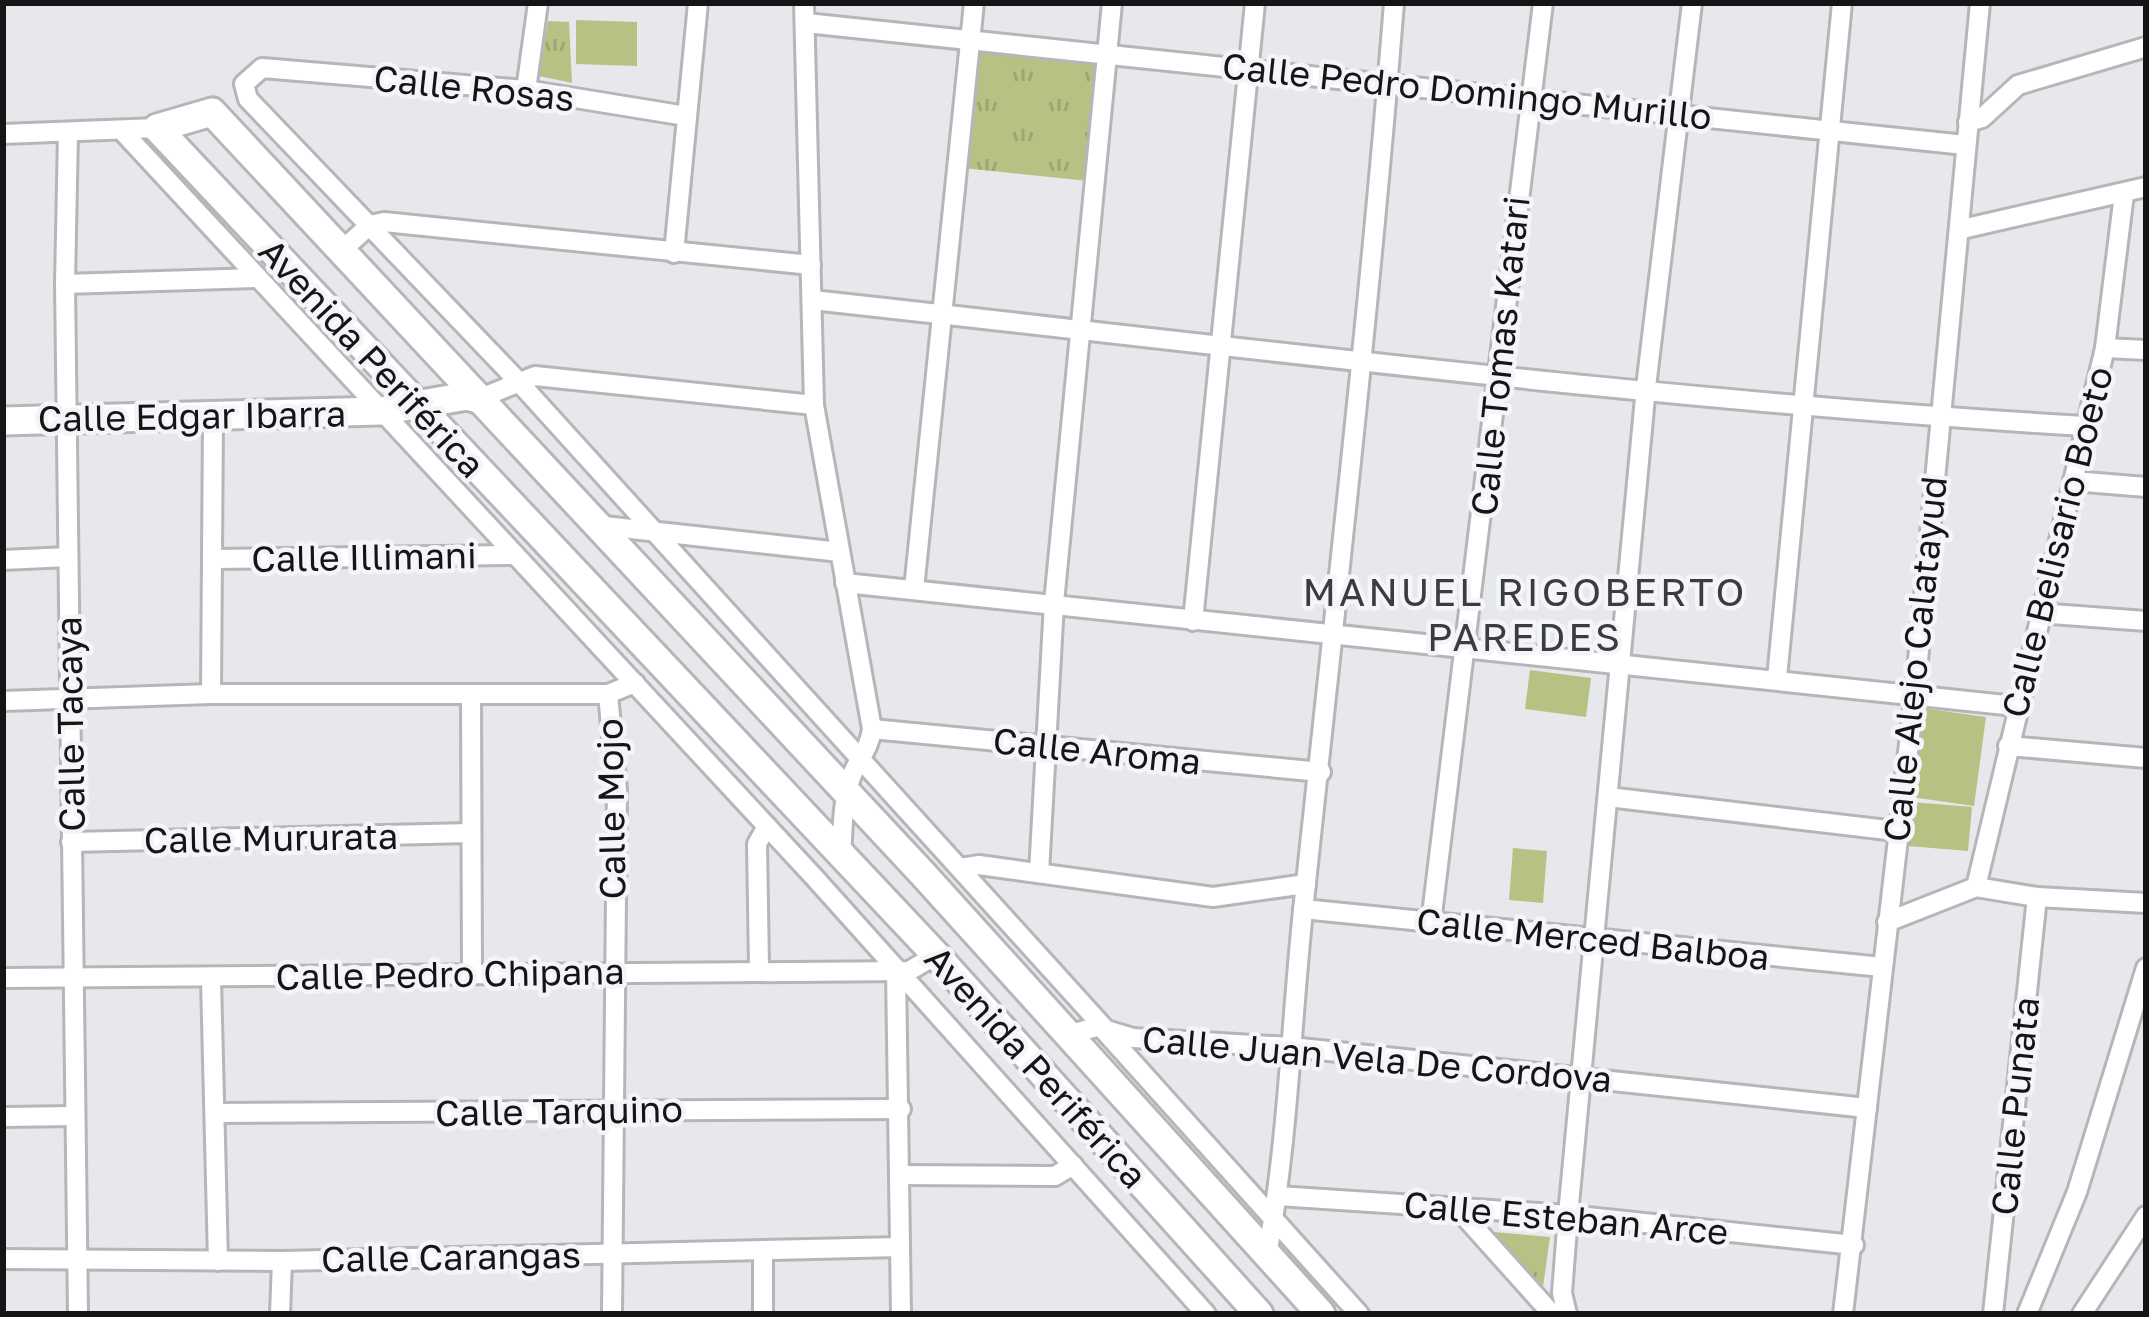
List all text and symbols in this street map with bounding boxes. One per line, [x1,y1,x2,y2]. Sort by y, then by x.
street label: Calle Pedro Domingo Murillo [1220,43,1714,138]
street label: Calle Rosas [372,56,577,119]
street label: Calle Tomas Katari [1461,194,1538,518]
street label: Avenida Periférica [251,229,494,486]
street label: Calle Belisario Boeto [1992,362,2121,722]
street label: Calle Edgar Ibarra [37,391,347,440]
street label: Calle Alejo Calatayud [1874,474,1955,844]
street label: Calle Illimani [251,533,477,580]
district label: MANUEL RIGOBERTO PAREDES [1303,568,1747,660]
street label: Calle Tacaya [46,616,93,832]
street label: Calle Mojo [587,718,634,900]
street label: Calle Aroma [991,718,1203,783]
street label: Calle Mururata [143,814,399,861]
street label: Calle Merced Balboa [1414,899,1772,978]
street label: Avenida Periférica [916,937,1156,1196]
street label: Calle Pedro Chipana [275,949,625,998]
street label: Calle Punata [1982,994,2047,1217]
street label: Calle Juan Vela De Cordova [1140,1017,1614,1100]
street label: Calle Tarquino [435,1087,683,1134]
street label: Calle Esteban Arce [1402,1182,1730,1253]
street label: Calle Carangas [321,1233,581,1280]

